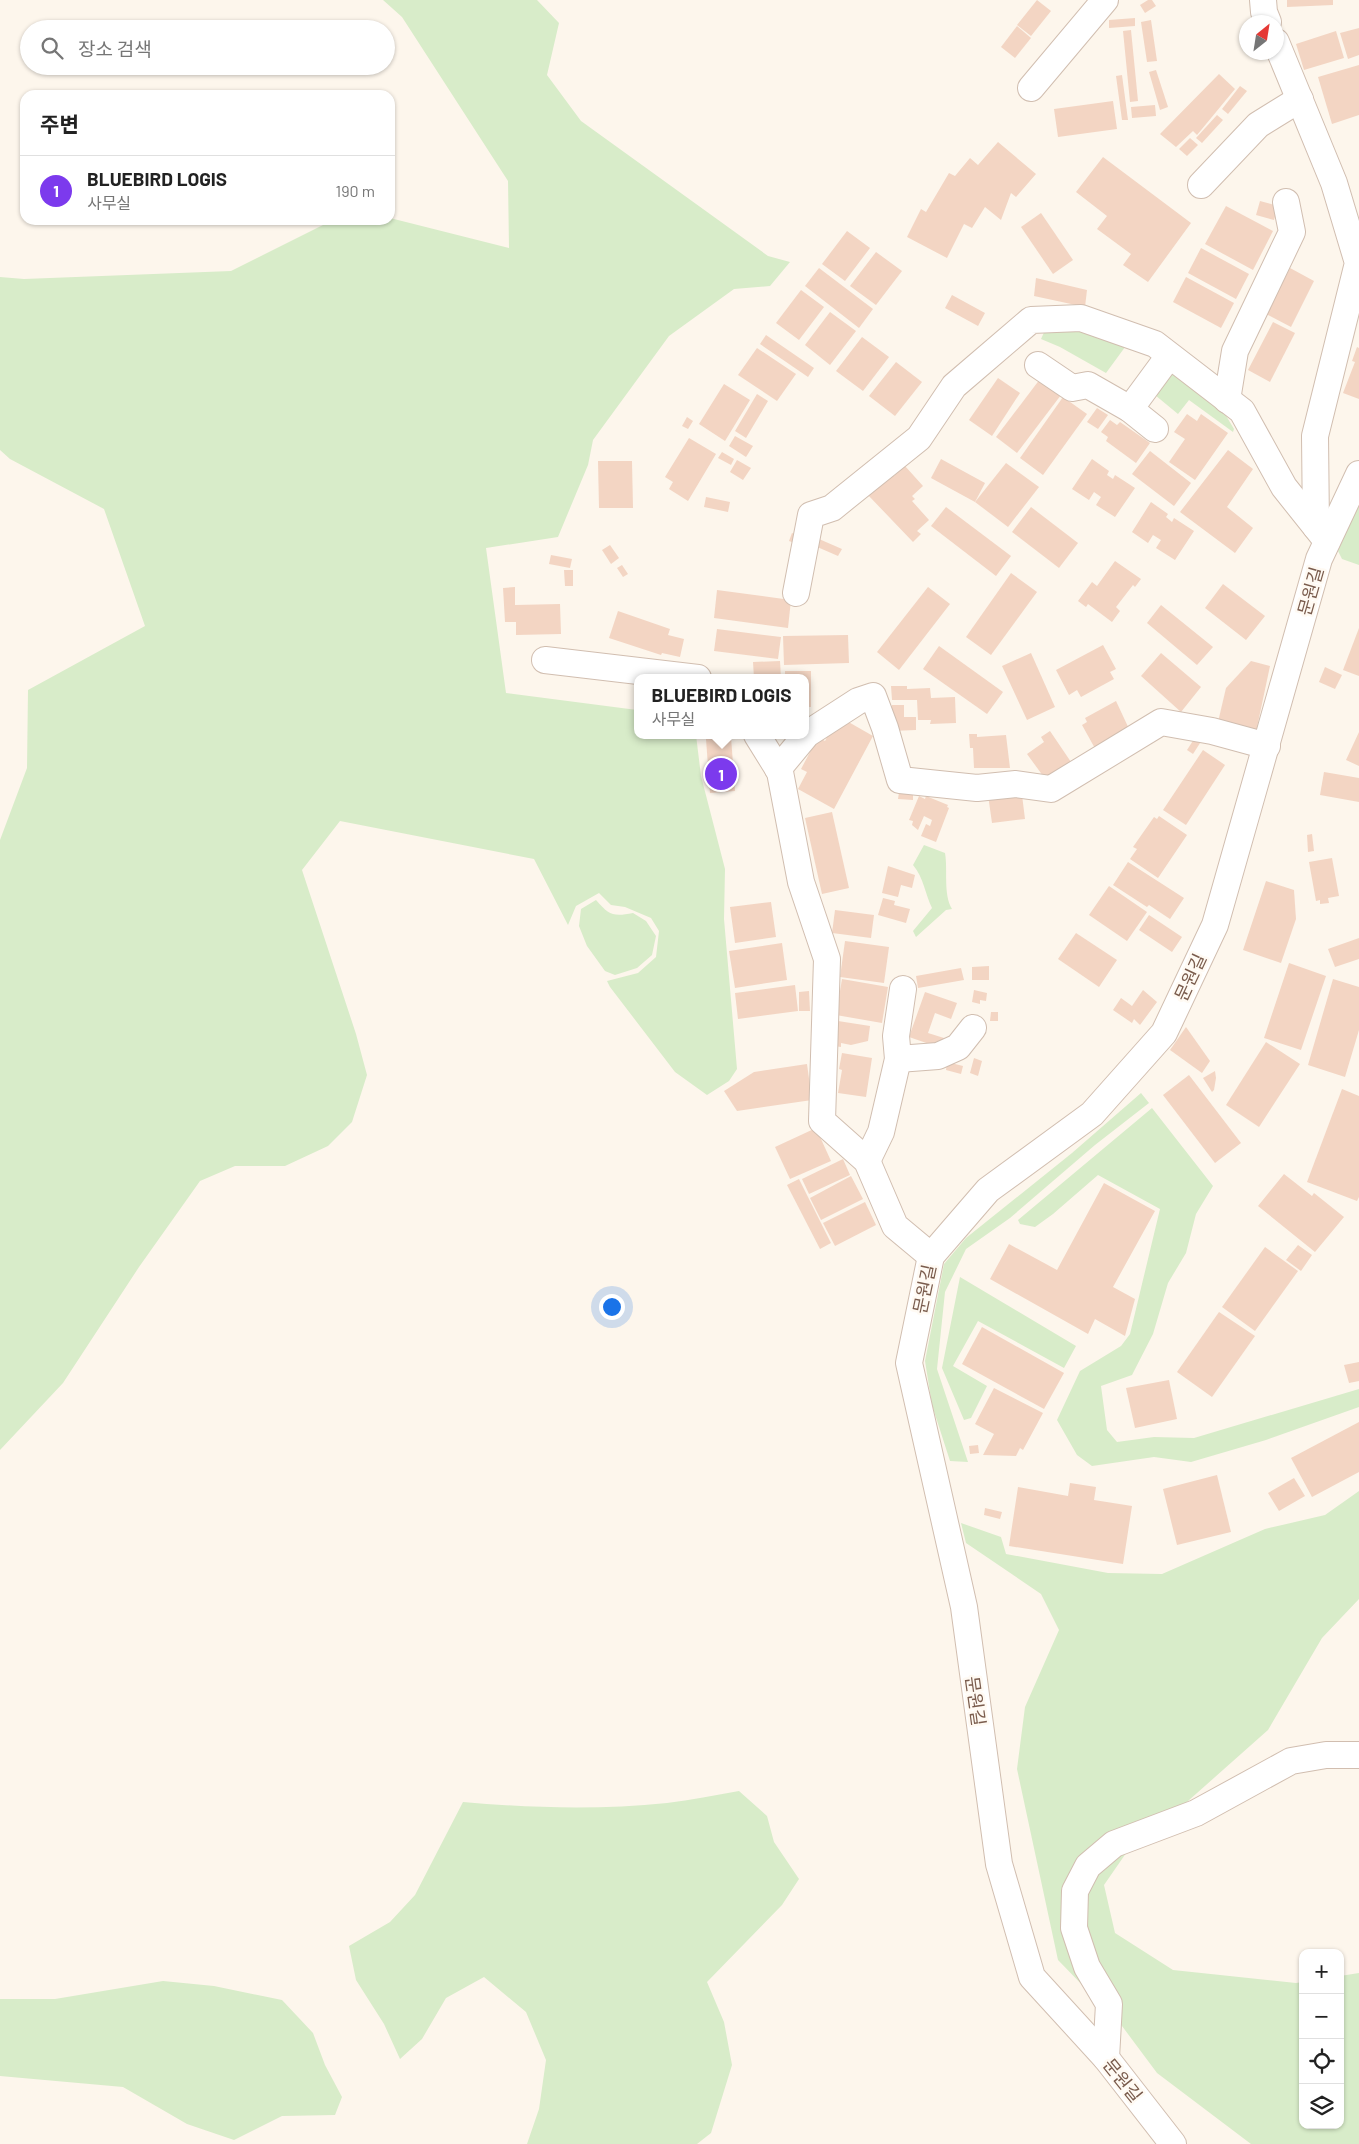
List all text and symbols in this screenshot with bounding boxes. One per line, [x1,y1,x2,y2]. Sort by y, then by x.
north arrow [1239,15,1284,60]
search box [20,20,395,75]
icon: search [38,34,66,62]
text: 장소 검색 [78,37,152,60]
text: 주변 [40,111,79,136]
text: BLUEBIRD LOGIS [87,167,227,190]
text: 1 [53,181,59,200]
text: 190 m [336,181,375,200]
text: 사무실 [87,193,131,212]
street label: 문원길 [1293,564,1327,618]
popup [634,674,809,739]
text: BLUEBIRD LOGIS [651,683,792,706]
text: 사무실 [651,709,696,728]
pin: 1 [705,755,737,793]
street label: 문원길 [1170,950,1210,1004]
street label: 문원길 [908,1262,940,1316]
your location [599,1294,625,1320]
street label: 문원길 [962,1675,990,1727]
map controls [1299,1949,1344,2129]
button: + [1299,1949,1344,1994]
button: − [1299,1994,1344,2039]
button: locate [1299,2039,1344,2084]
street label: 문원길 [1099,2054,1147,2106]
button: layers [1299,2084,1344,2129]

